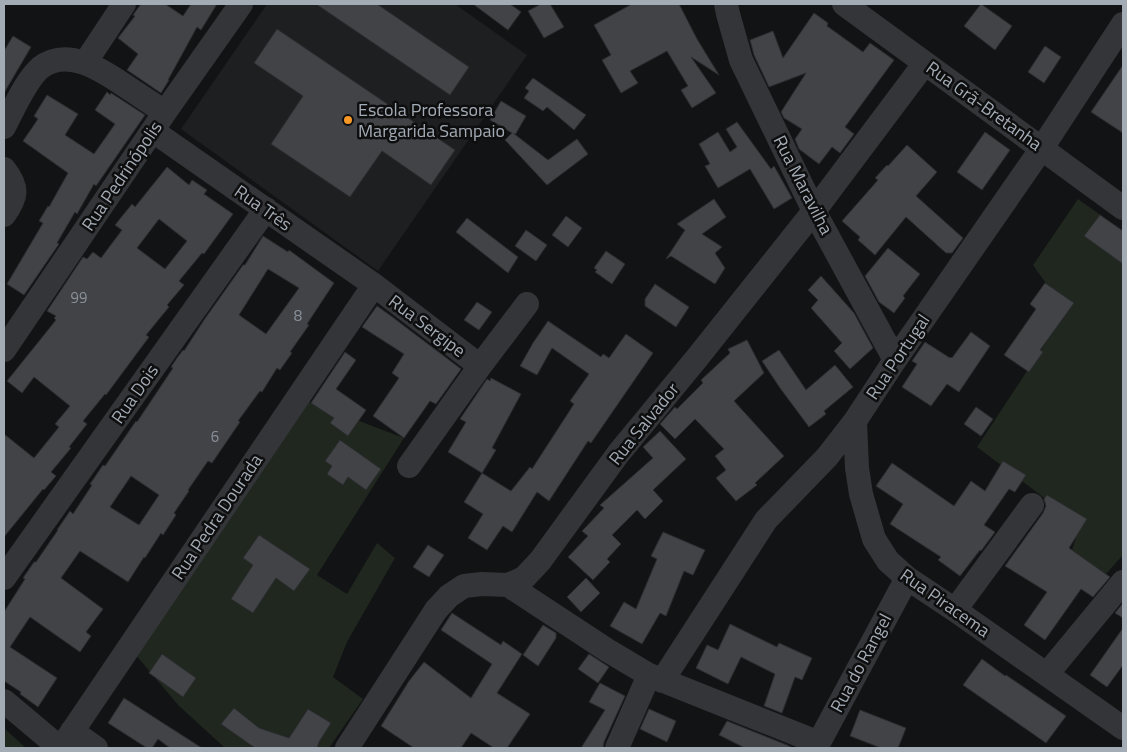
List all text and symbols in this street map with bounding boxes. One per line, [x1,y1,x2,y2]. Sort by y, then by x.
street label: Rua Grã-Bretanha [921,54,1048,157]
place label: Escola Professora Margarida Sampaio [358,96,505,144]
marker: Escola Professora Margarida Sampaio [342,114,354,126]
street label: Rua Pedrinópolis [75,115,168,236]
street label: Rua Maravilha [767,130,840,239]
street label: Rua Três [229,178,298,237]
house number: 99 [71,286,87,309]
street label: Rua Sergipe [383,288,471,364]
house number: 8 [294,304,302,327]
street label: Rua Portugal [859,308,936,405]
street label: Rua Dois [104,359,165,429]
street label: Rua Salvador [602,377,685,471]
house number: 6 [211,425,219,448]
street label: Rua Pedra Dourada [164,448,269,585]
street label: Rua Piracema [895,562,996,644]
street label: Rua do Rangel [823,608,898,717]

